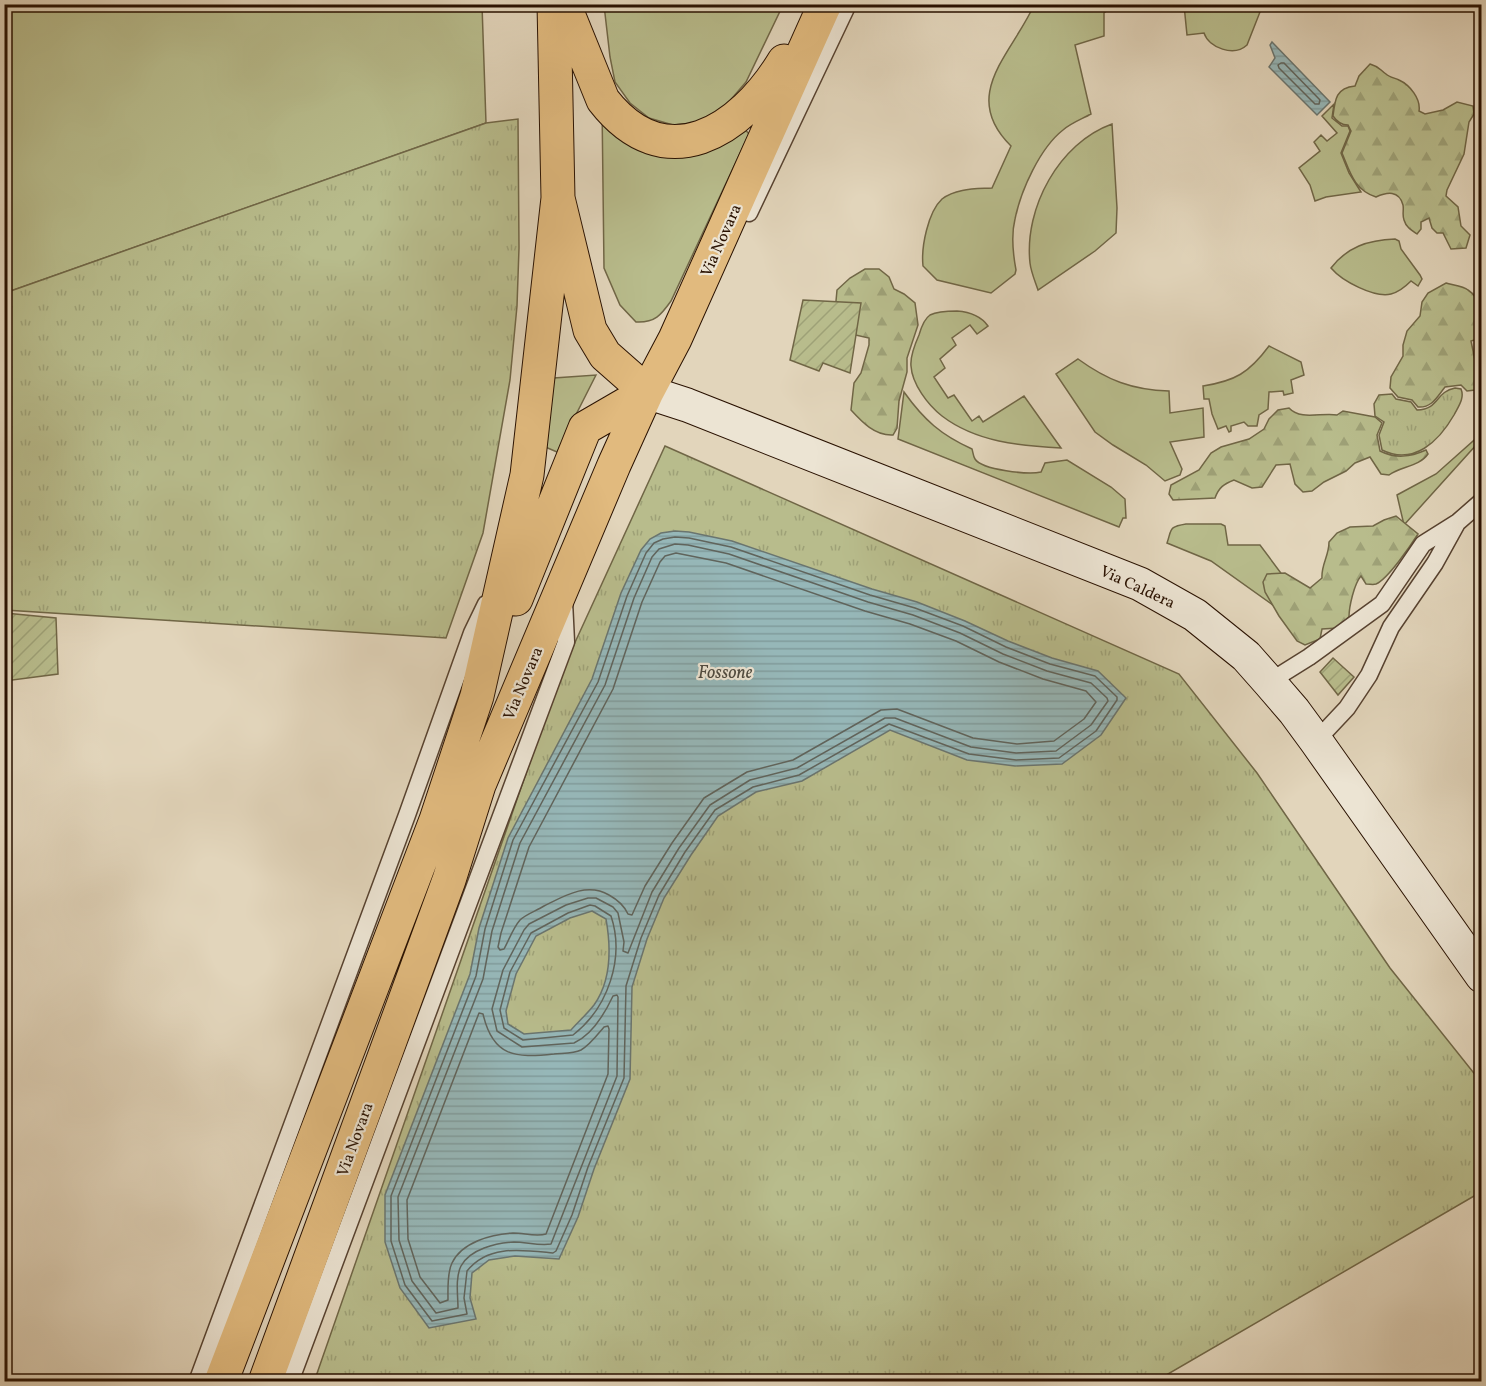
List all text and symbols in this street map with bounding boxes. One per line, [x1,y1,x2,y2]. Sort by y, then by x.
street label: Via Novara [696,201,748,281]
street label: Via Caldera [1096,561,1178,615]
street label: Via Novara [499,644,549,724]
water label: Fossone [698,661,753,686]
street label: Via Novara [332,1099,379,1180]

